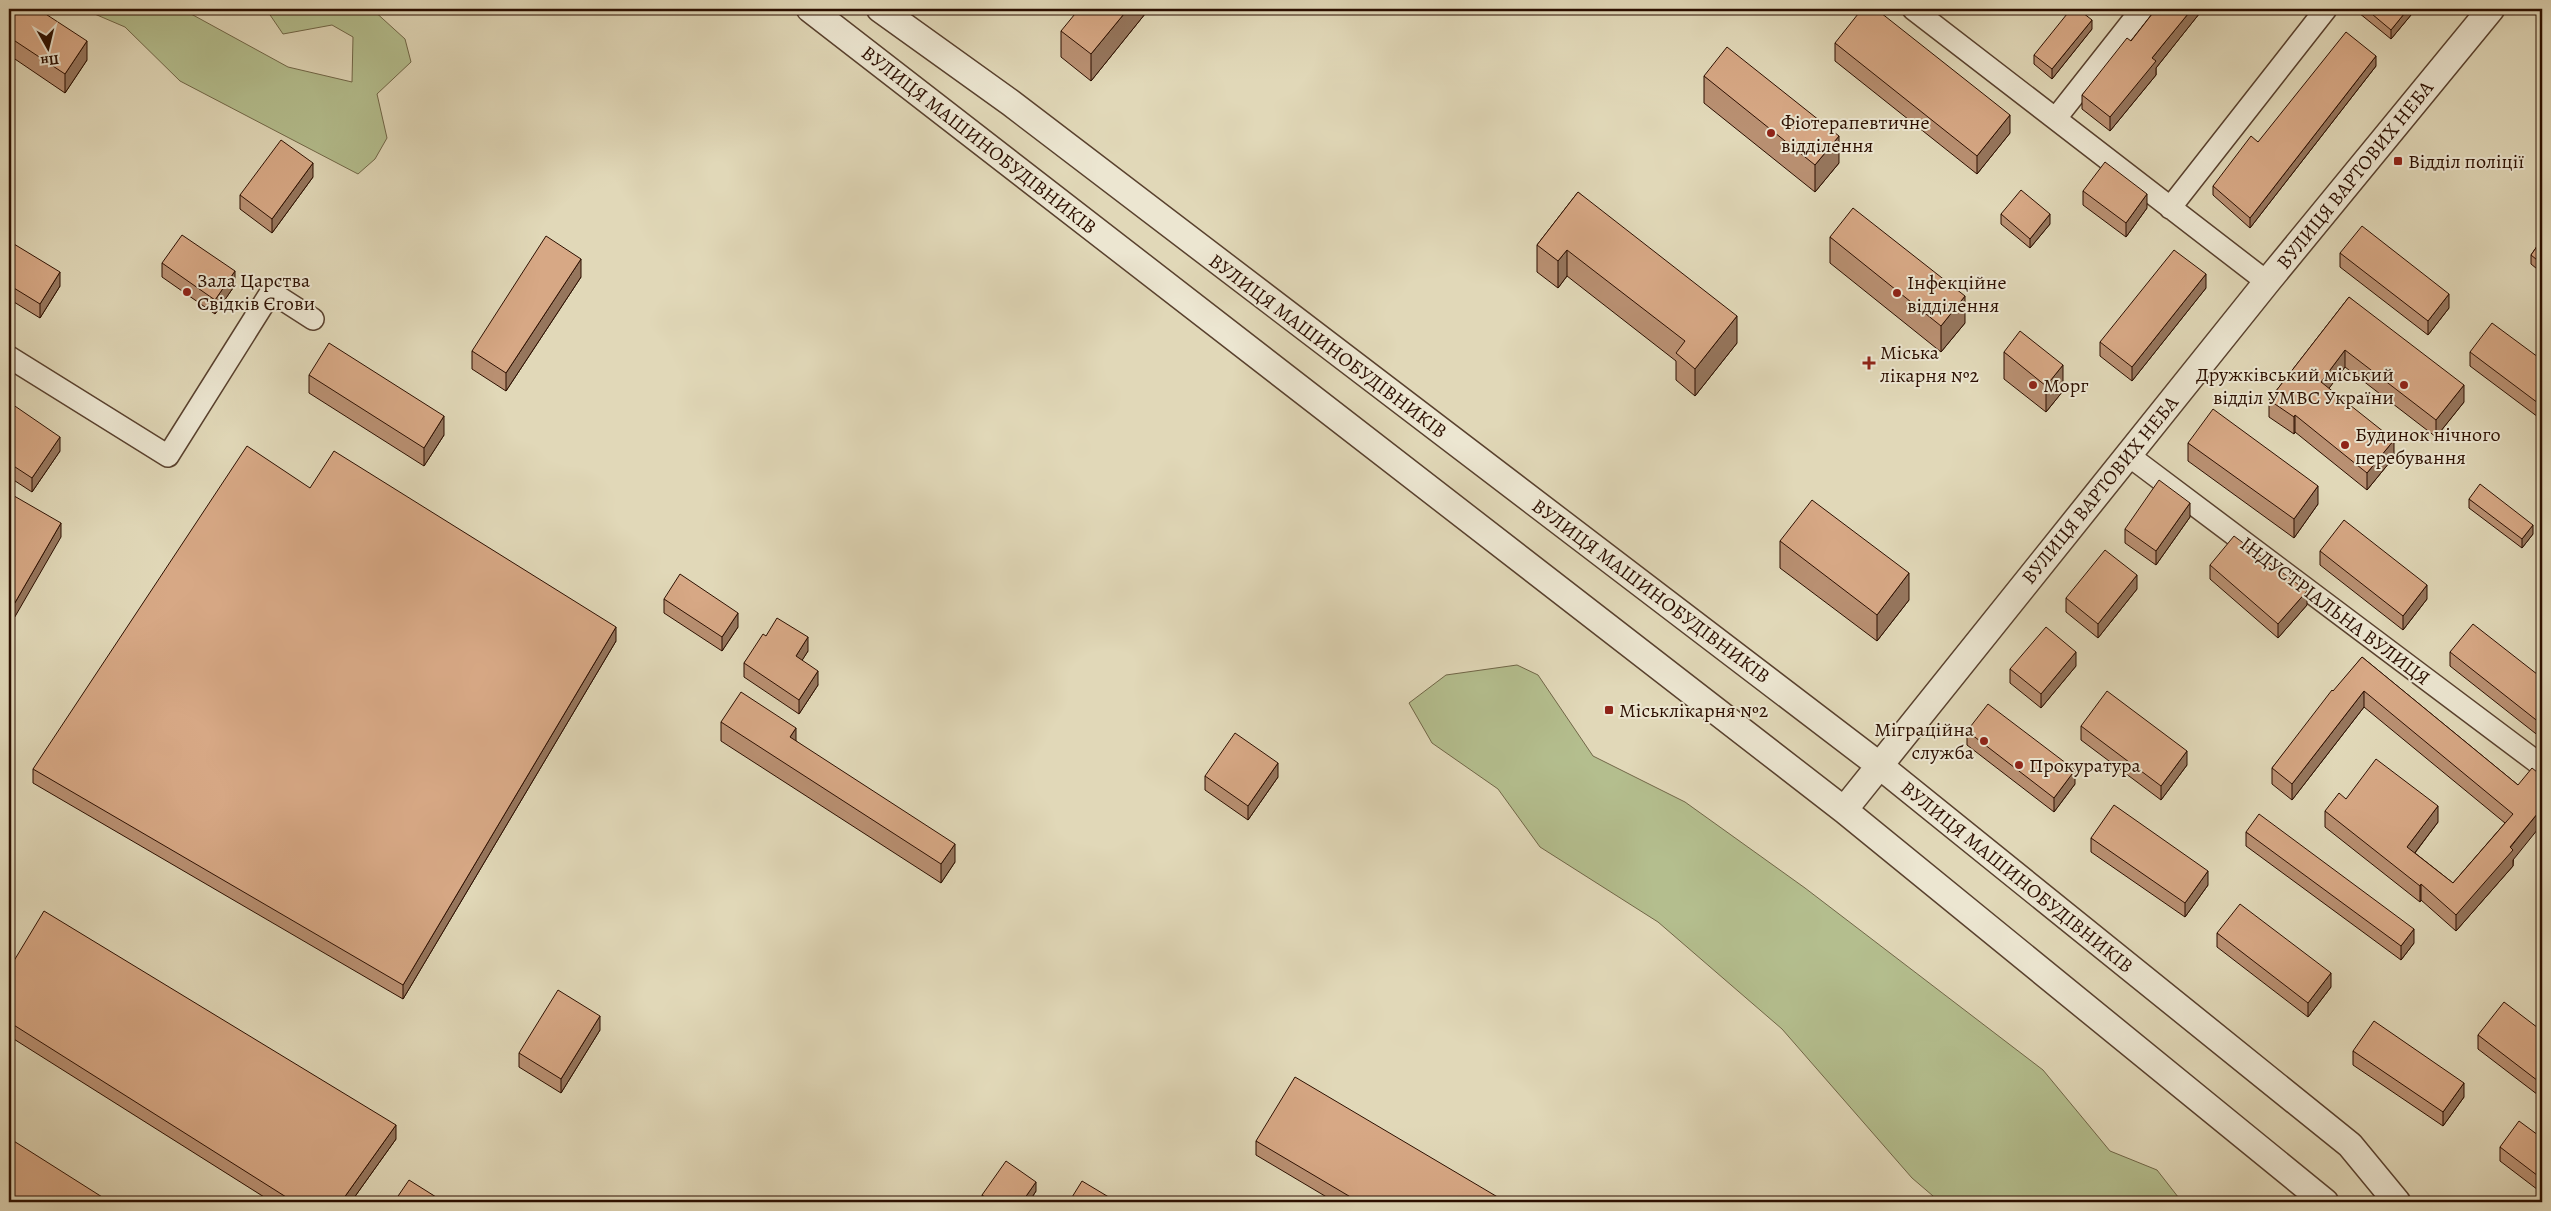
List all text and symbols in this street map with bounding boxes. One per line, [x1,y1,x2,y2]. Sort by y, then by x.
north arrow [22,22,72,72]
street label: ВУЛИЦЯ МАШИНОБУДІВНИКІВ [856,40,1102,240]
text: Пн [39,50,60,71]
street label: ВУЛИЦЯ ВАРТОВИХ НЕБА [2271,75,2440,275]
place label: Фіотерапевтичне відділення [1781,109,1930,159]
marker: Фіотерапевтичне відділення [1765,127,1777,139]
place label: Відділ поліції [2408,148,2524,175]
marker: Відділ поліції [2392,155,2404,167]
street label: ВУЛИЦЯ МАШИНОБУДІВНИКІВ [1203,247,1453,445]
place label: Зала Царства Свідків Єгови [197,267,315,317]
place label: Інфекційне відділення [1907,269,2007,319]
marker: Зала Царства Свідків Єгови [181,286,193,298]
marker: Інфекційне відділення [1891,287,1903,299]
place label: Міська лікарня №2 [1880,339,1980,389]
marker: Міська лікарня №2 [1862,356,1876,370]
place label: Дружківський міський відділ УМВС України [2196,361,2394,411]
place label: Морг [2043,372,2089,399]
marker: Морг [2027,379,2039,391]
marker: Дружківський міський відділ УМВС України [2398,379,2410,391]
street label: ВУЛИЦЯ ВАРТОВИХ НЕБА [2016,390,2185,590]
place label: Будинок нічного перебування [2355,421,2501,471]
marker: Будинок нічного перебування [2339,439,2351,451]
street label: ВУЛИЦЯ МАШИНОБУДІВНИКІВ [1526,492,1776,690]
street label: ІНДУСТРІАЛЬНА ВУЛИЦЯ [2234,531,2436,691]
place label: Міськлікарня №2 [1619,697,1769,724]
marker: Міськлікарня №2 [1603,704,1615,716]
place label: Міграційна служба [1874,716,1975,766]
marker: Міграційна служба [1978,735,1990,747]
place label: Прокуратура [2029,752,2141,779]
marker: Прокуратура [2013,759,2025,771]
street label: ВУЛИЦЯ МАШИНОБУДІВНИКІВ [1895,775,2139,979]

